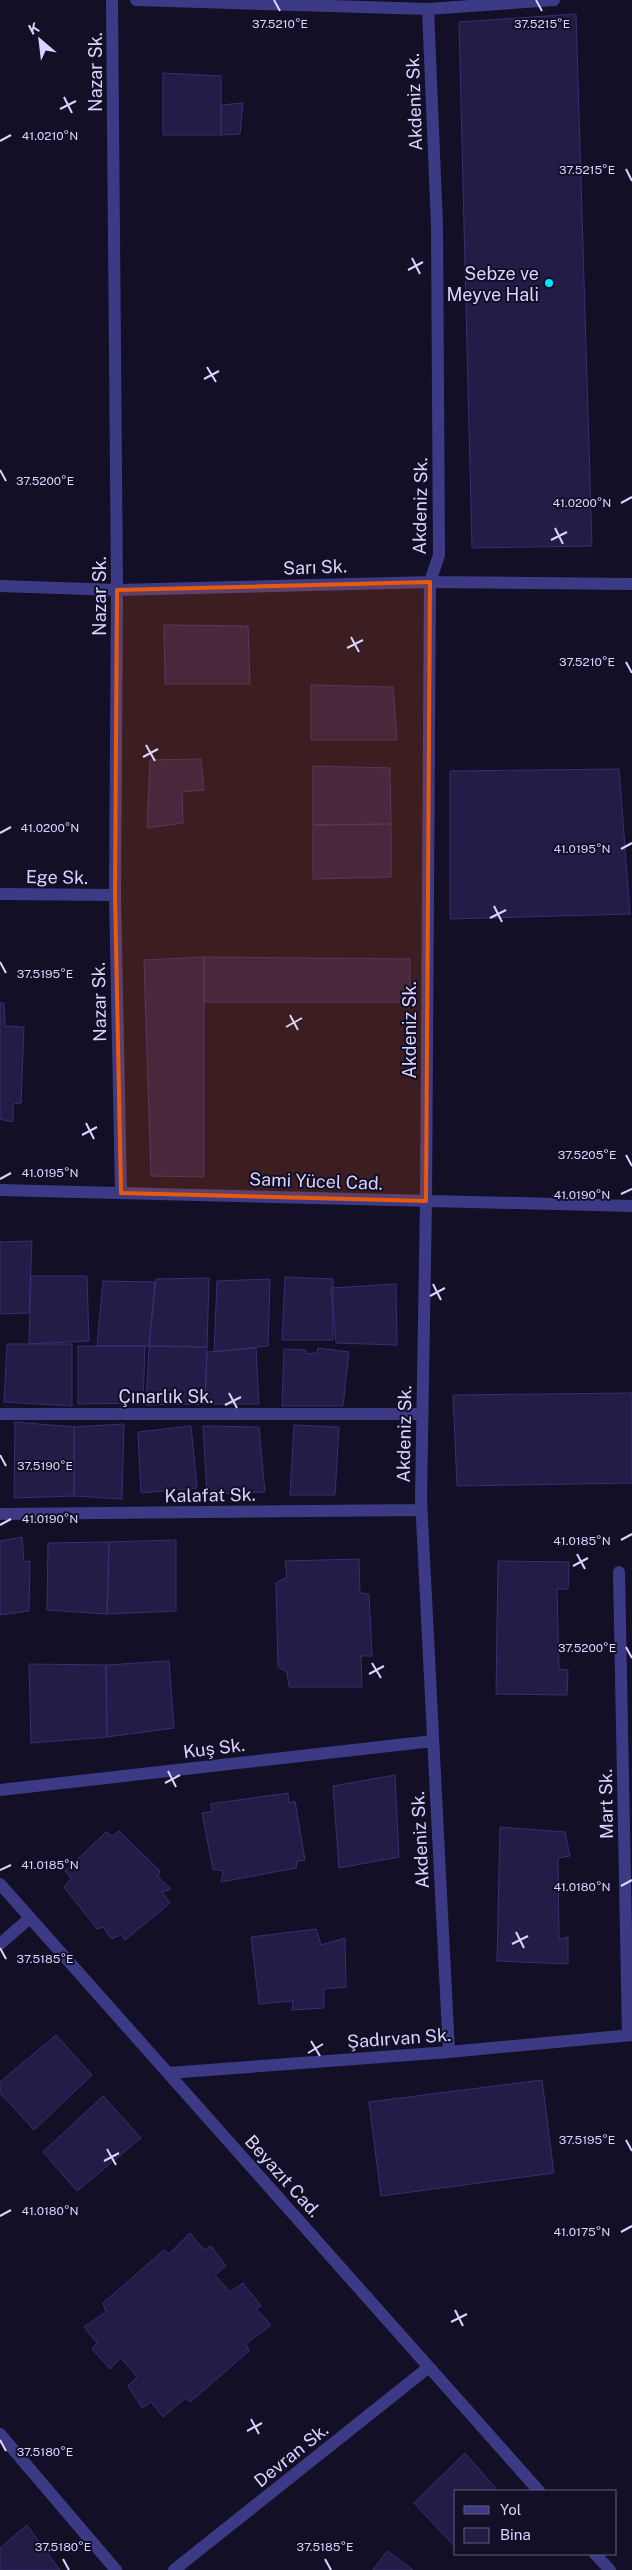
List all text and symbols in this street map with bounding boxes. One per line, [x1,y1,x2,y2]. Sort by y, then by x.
north arrow [15,15,65,65]
text: 37.5210°E [252,17,308,31]
text: 37.5215°E [514,17,570,31]
text: K [26,19,42,38]
street label: Nazar Sk. [85,32,106,112]
street label: Akdeniz Sk. [402,53,426,151]
text: 41.0210°N [22,129,78,143]
text: 37.5215°E [559,163,615,177]
place label: Sebze ve Meyve Hali [446,263,539,305]
marker: Sebze ve Meyve Hali [543,277,555,289]
street label: Akdeniz Sk. [409,457,431,555]
text: 37.5200°E [16,474,74,488]
text: 41.0200°N [553,496,611,510]
street label: Sarı Sk. [283,555,347,579]
street label: Nazar Sk. [89,556,110,636]
text: 37.5210°E [559,655,615,669]
text: 41.0200°N [21,821,79,835]
text: 41.0195°N [553,842,611,856]
street label: Ege Sk. [26,866,88,888]
street label: Nazar Sk. [88,962,110,1042]
text: 37.5195°E [17,967,73,981]
street label: Akdeniz Sk. [399,981,420,1079]
text: 37.5205°E [558,1148,616,1162]
text: 41.0195°N [21,1166,79,1180]
street label: Sami Yücel Cad. [249,1168,383,1194]
text: 41.0190°N [554,1188,610,1202]
street label: Akdeniz Sk. [393,1385,415,1483]
street label: Çınarlık Sk. [119,1386,213,1407]
text: 37.5190°E [17,1459,73,1473]
street label: Kalafat Sk. [164,1484,256,1506]
text: 41.0190°N [22,1512,78,1526]
text: 41.0185°N [553,1534,611,1548]
text: 37.5200°E [558,1641,616,1655]
street label: Kuş Sk. [182,1734,246,1762]
street label: Mart Sk. [595,1769,617,1839]
street label: Akdeniz Sk. [407,1791,433,1889]
text: 41.0185°N [21,1858,79,1872]
text: 41.0180°N [554,1880,611,1894]
text: 37.5185°E [17,1952,73,1966]
street label: Şadırvan Sk. [346,2024,452,2052]
street label: Beyazıt Cad. [241,2131,325,2221]
text: 37.5195°E [559,2133,615,2147]
text: 41.0180°N [22,2204,79,2218]
text: 41.0175°N [554,2225,610,2239]
street label: Devran Sk. [250,2419,332,2491]
text: 37.5180°E [17,2445,73,2459]
legend [454,2490,617,2555]
text: Yol [500,2501,521,2518]
text: Bina [500,2526,531,2543]
text: 37.5180°E [35,2540,91,2554]
text: 37.5185°E [297,2540,353,2554]

